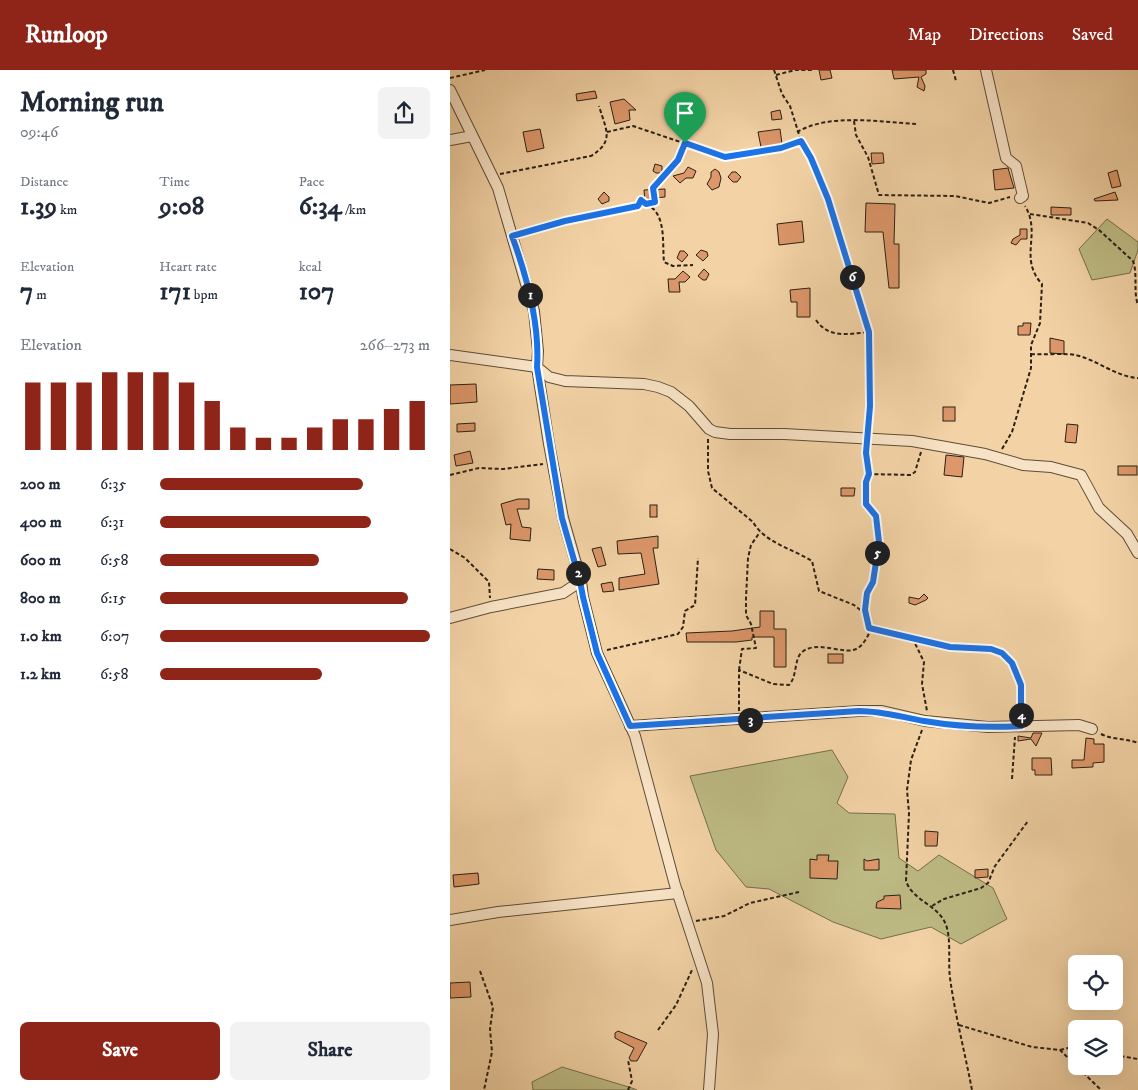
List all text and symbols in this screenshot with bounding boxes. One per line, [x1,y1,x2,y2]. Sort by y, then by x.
text: Runloop [25,20,108,50]
text: Map [908,24,941,46]
text: Directions [969,24,1044,46]
text: Saved [1072,24,1113,46]
text: Morning run [20,85,164,120]
button: share [378,87,430,139]
pin [664,92,706,143]
icon: arrive [671,99,699,127]
text: 09:46 [20,122,58,142]
text: Distance [20,173,68,191]
text: Time [159,173,190,191]
text: Pace [299,173,325,191]
text: 1.39 [20,191,57,222]
text: 9:08 [159,191,204,222]
text: 6:34 [299,191,342,222]
text: km [57,201,77,219]
text: /km [342,201,366,219]
text: Elevation [20,258,74,276]
text: Heart rate [159,258,217,276]
text: kcal [299,258,322,276]
pin: 6 [840,264,864,290]
text: 6 [849,268,856,286]
text: 7 [20,276,33,307]
text: 171 [159,276,191,307]
text: 107 [299,276,334,307]
pin: 1 [518,282,542,308]
text: m [33,286,47,304]
text: bpm [191,286,218,304]
text: 1 [528,286,533,304]
text: Elevation [20,335,82,355]
text: 266–273 m [360,335,430,355]
text: 200 m [20,474,61,494]
text: 6:35 [100,474,126,494]
text: 400 m [20,512,62,532]
text: 6:31 [100,512,124,532]
pin: 5 [864,540,890,566]
text: 5 [874,544,881,562]
text: 600 m [20,550,61,570]
text: 6:58 [100,550,128,570]
pin: 2 [566,560,590,586]
text: 2 [575,564,582,582]
text: 800 m [20,588,61,608]
text: 6:15 [100,588,126,608]
text: 1.0 km [20,626,62,646]
text: 6:07 [100,626,130,646]
text: 1.2 km [20,664,61,684]
text: 6:58 [100,664,128,684]
pin: 4 [1008,702,1034,728]
text: 4 [1017,706,1026,724]
pin: 3 [738,708,762,732]
text: 3 [748,711,753,729]
map controls [1068,955,1123,1075]
button: locate [1068,955,1123,1010]
button: layers [1068,1020,1123,1075]
button: Save [20,1022,220,1080]
button: Share [230,1022,430,1080]

